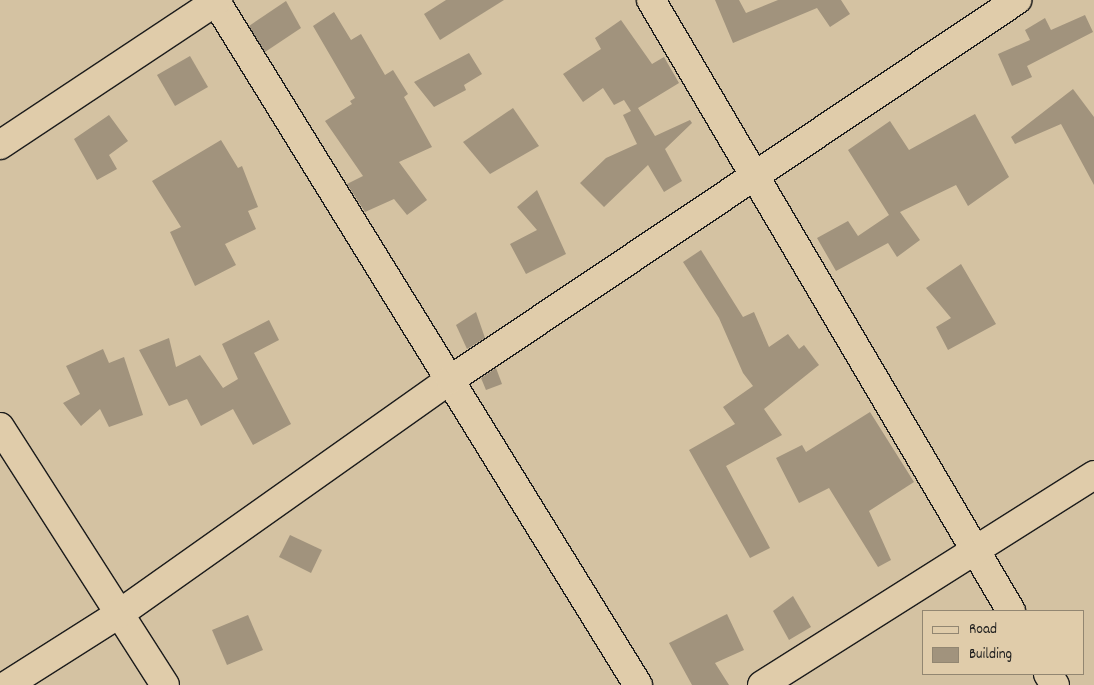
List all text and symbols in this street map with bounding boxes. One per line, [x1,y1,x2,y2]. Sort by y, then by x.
legend [922,610,1084,675]
text: Road [969,619,997,641]
text: Building [969,644,1012,666]

